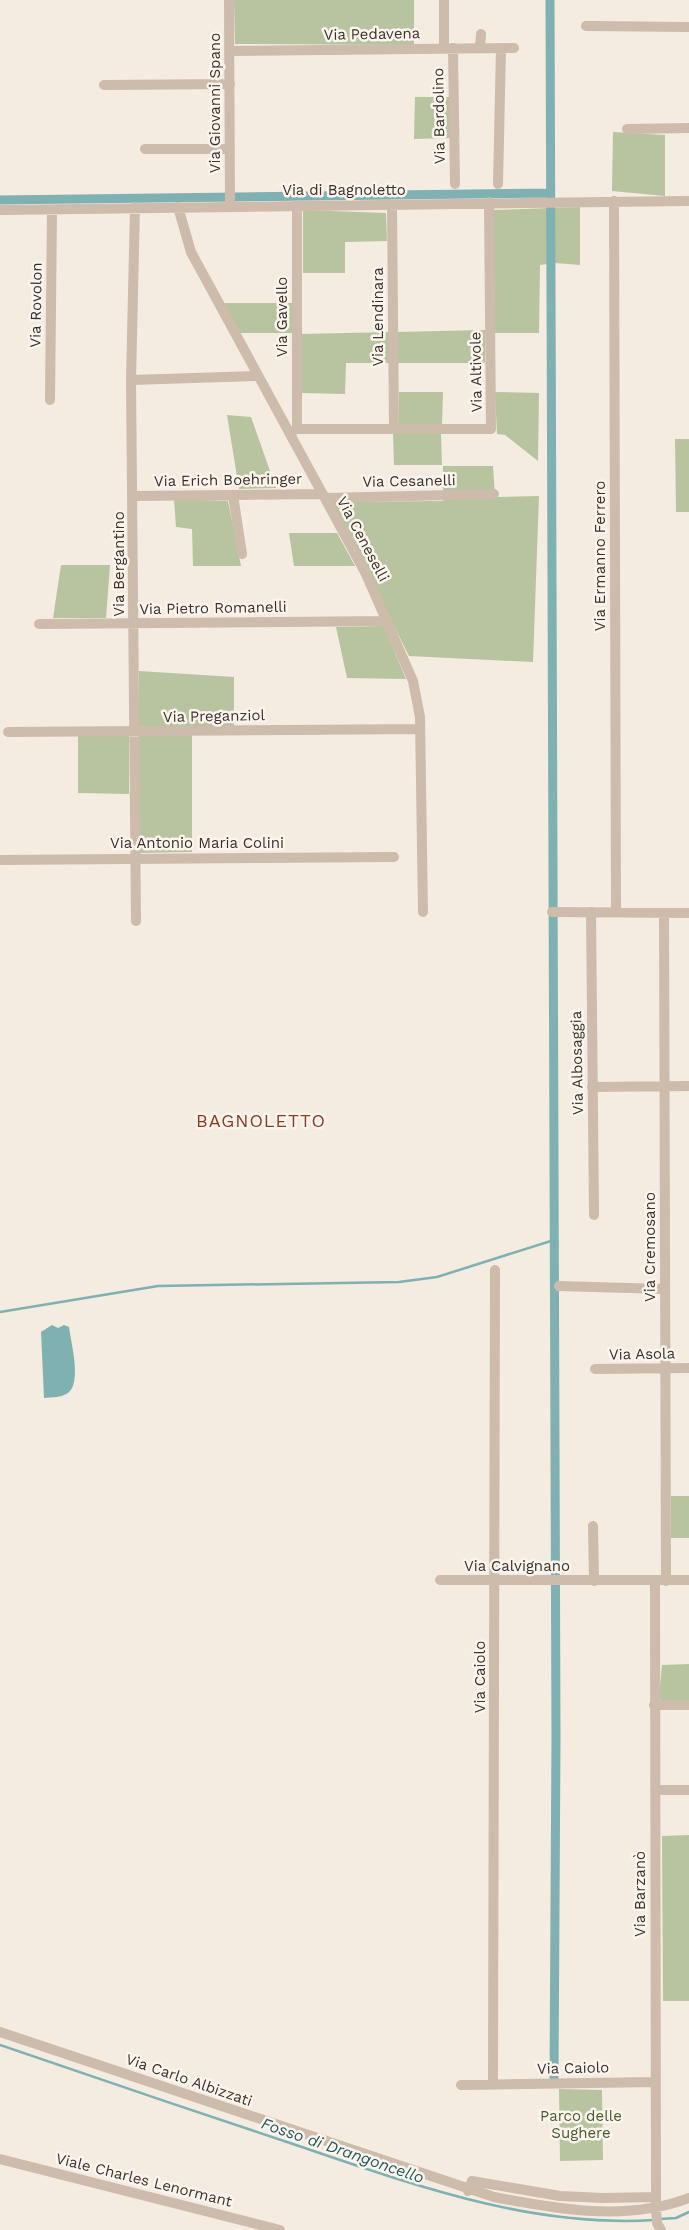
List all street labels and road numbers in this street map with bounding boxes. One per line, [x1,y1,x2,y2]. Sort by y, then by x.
street label: Via Pedavena [324,24,421,44]
street label: Via Giovanni Spano [206,33,224,173]
street label: Via Bardolino [429,68,449,164]
street label: Via di Bagnoletto [282,181,406,199]
street label: Via Rovolon [26,262,46,348]
street label: Via Lendinara [369,267,387,367]
street label: Via Gavello [273,277,291,357]
street label: Via Altivole [466,331,486,413]
street label: Via Erich Boehringer [154,470,302,490]
street label: Via Cesanelli [362,471,456,491]
street label: Via Ermanno Ferrero [591,481,609,631]
street label: Via Ceneselli [333,493,393,585]
street label: Via Bergantino [110,511,128,617]
street label: Via Pietro Romanelli [139,598,287,618]
street label: Via Preganziol [163,706,266,726]
street label: Via Antonio Maria Colini [110,834,284,852]
street label: Via Albosaggia [567,1010,587,1115]
street label: Via Cremosano [641,1192,659,1302]
street label: Via Asola [609,1344,676,1364]
street label: Via Calvignano [464,1557,570,1575]
street label: Via Caiolo [471,1641,489,1713]
street label: Via Barzanò [631,1851,649,1937]
street label: Via Carlo Albizzati [123,2050,255,2110]
street label: Via Caiolo [537,2058,609,2078]
street label: Viale Charles Lenormant [54,2149,235,2211]

